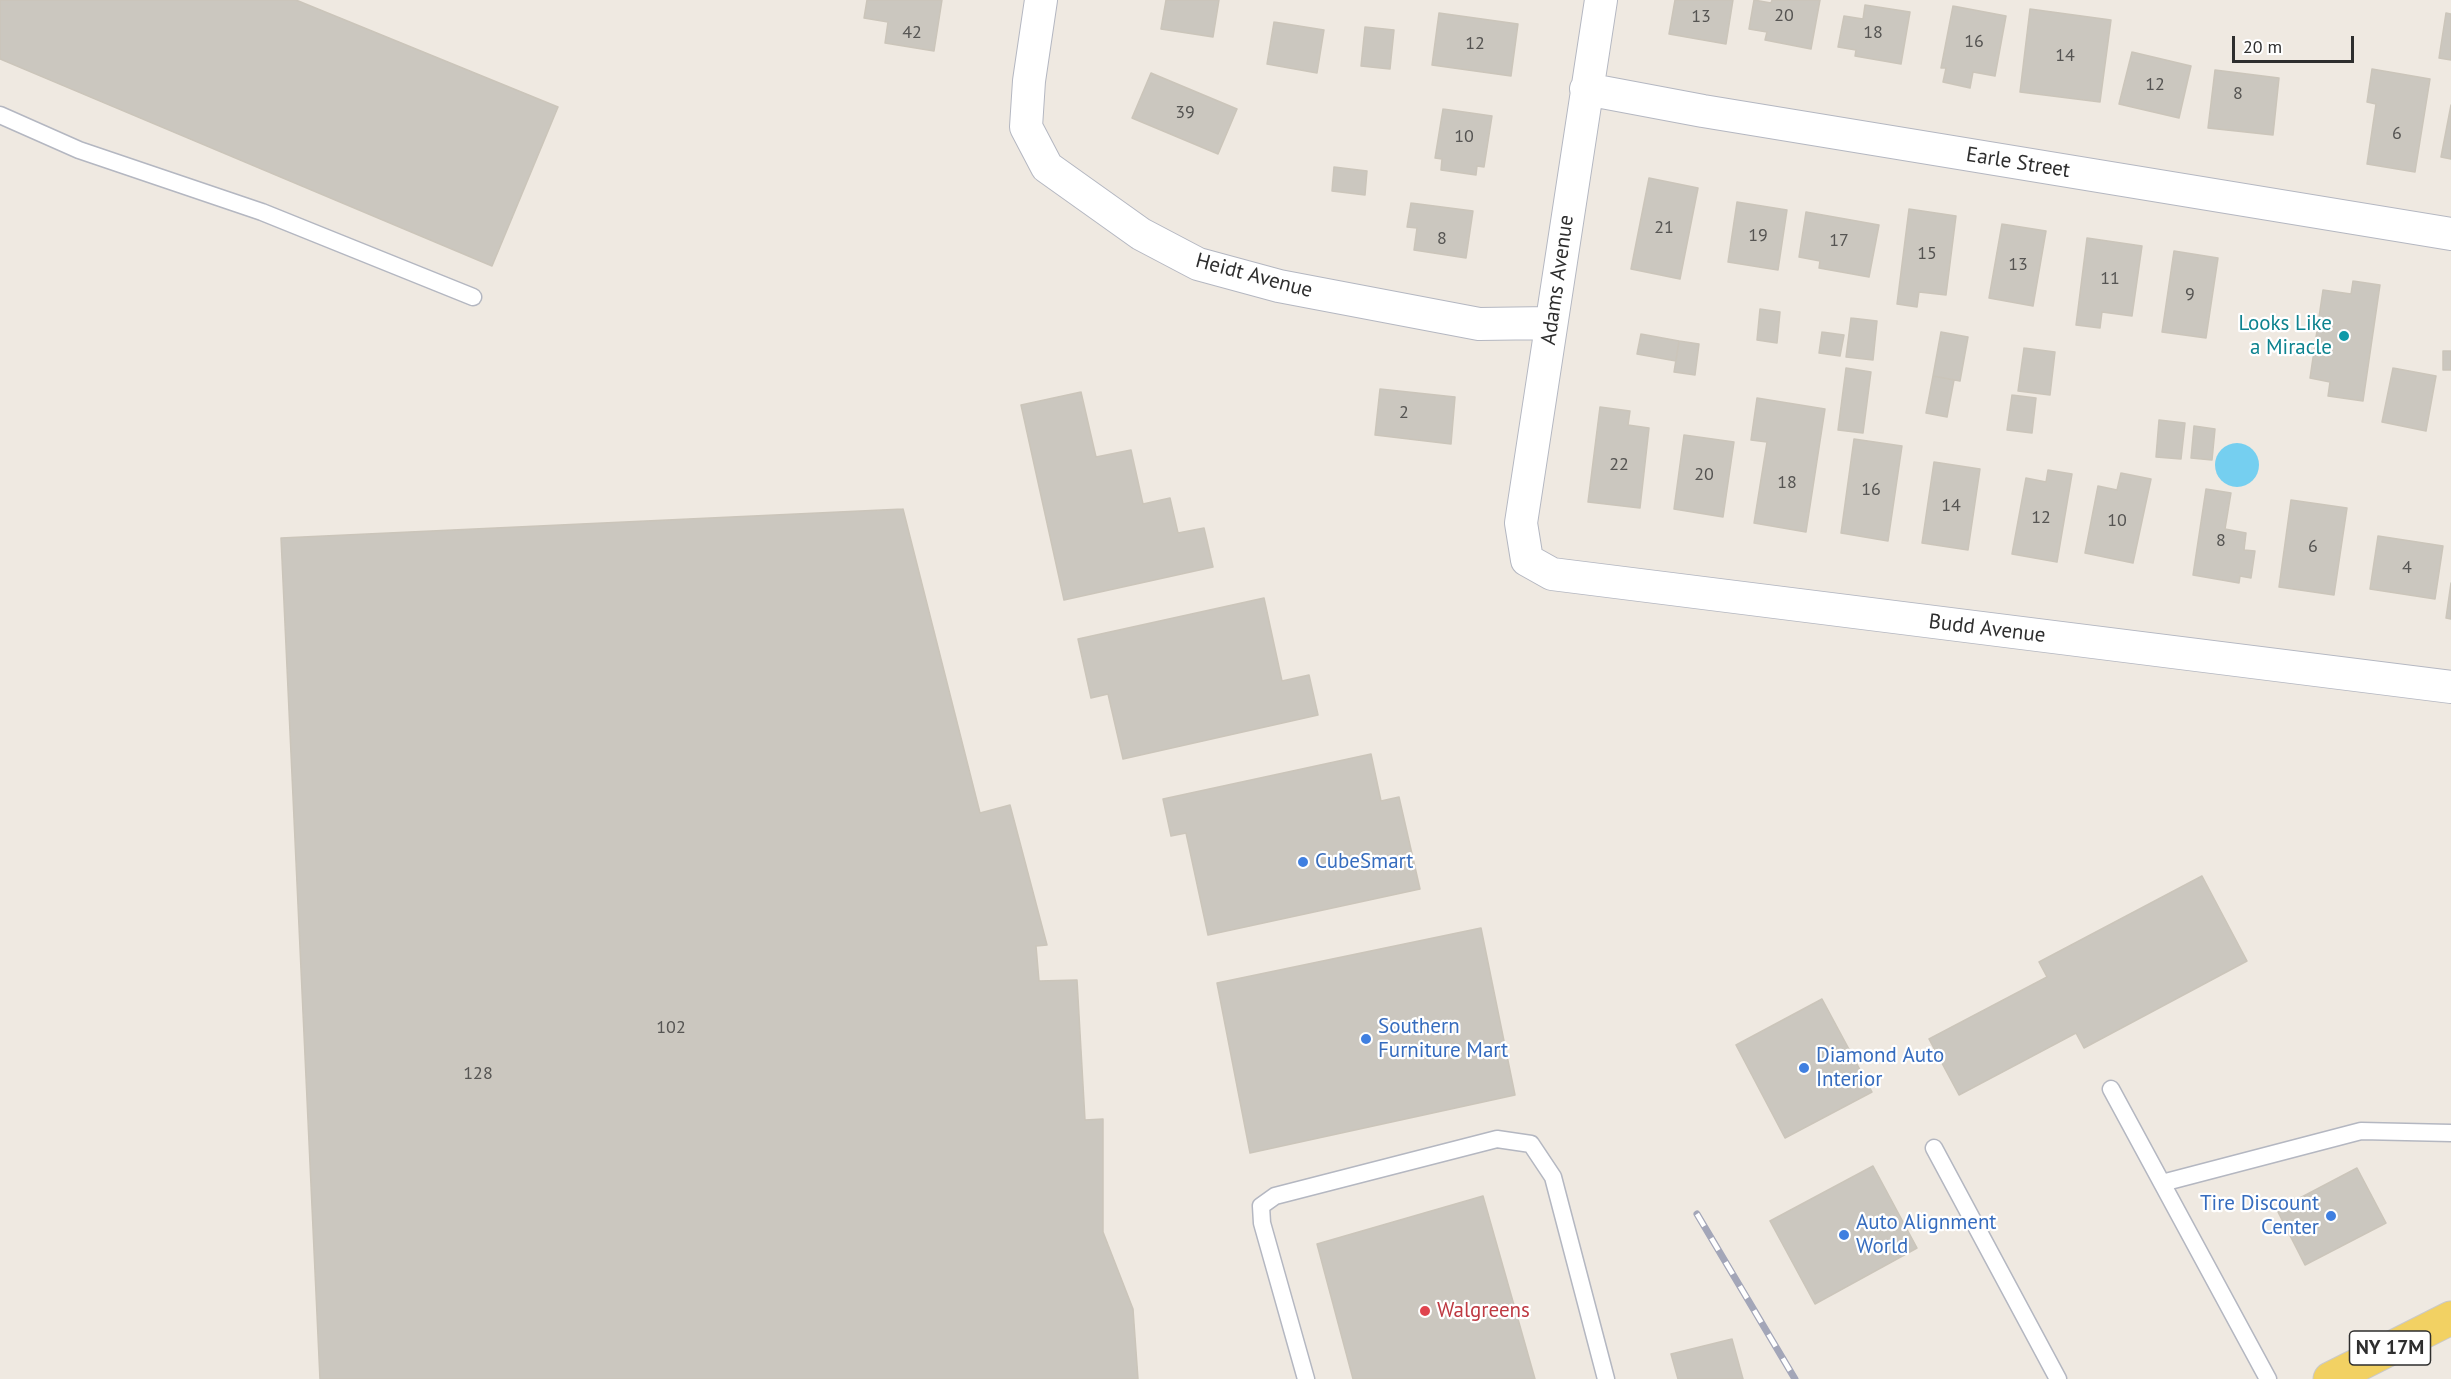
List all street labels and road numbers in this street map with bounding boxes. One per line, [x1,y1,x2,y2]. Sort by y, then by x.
street label: Earle Street [1964,142,2072,184]
street label: Adams Avenue [1536,213,1580,347]
street label: Heidt Avenue [1193,248,1315,304]
street label: Budd Avenue [1927,609,2047,649]
road number: NY 17M [2350,1331,2430,1365]

